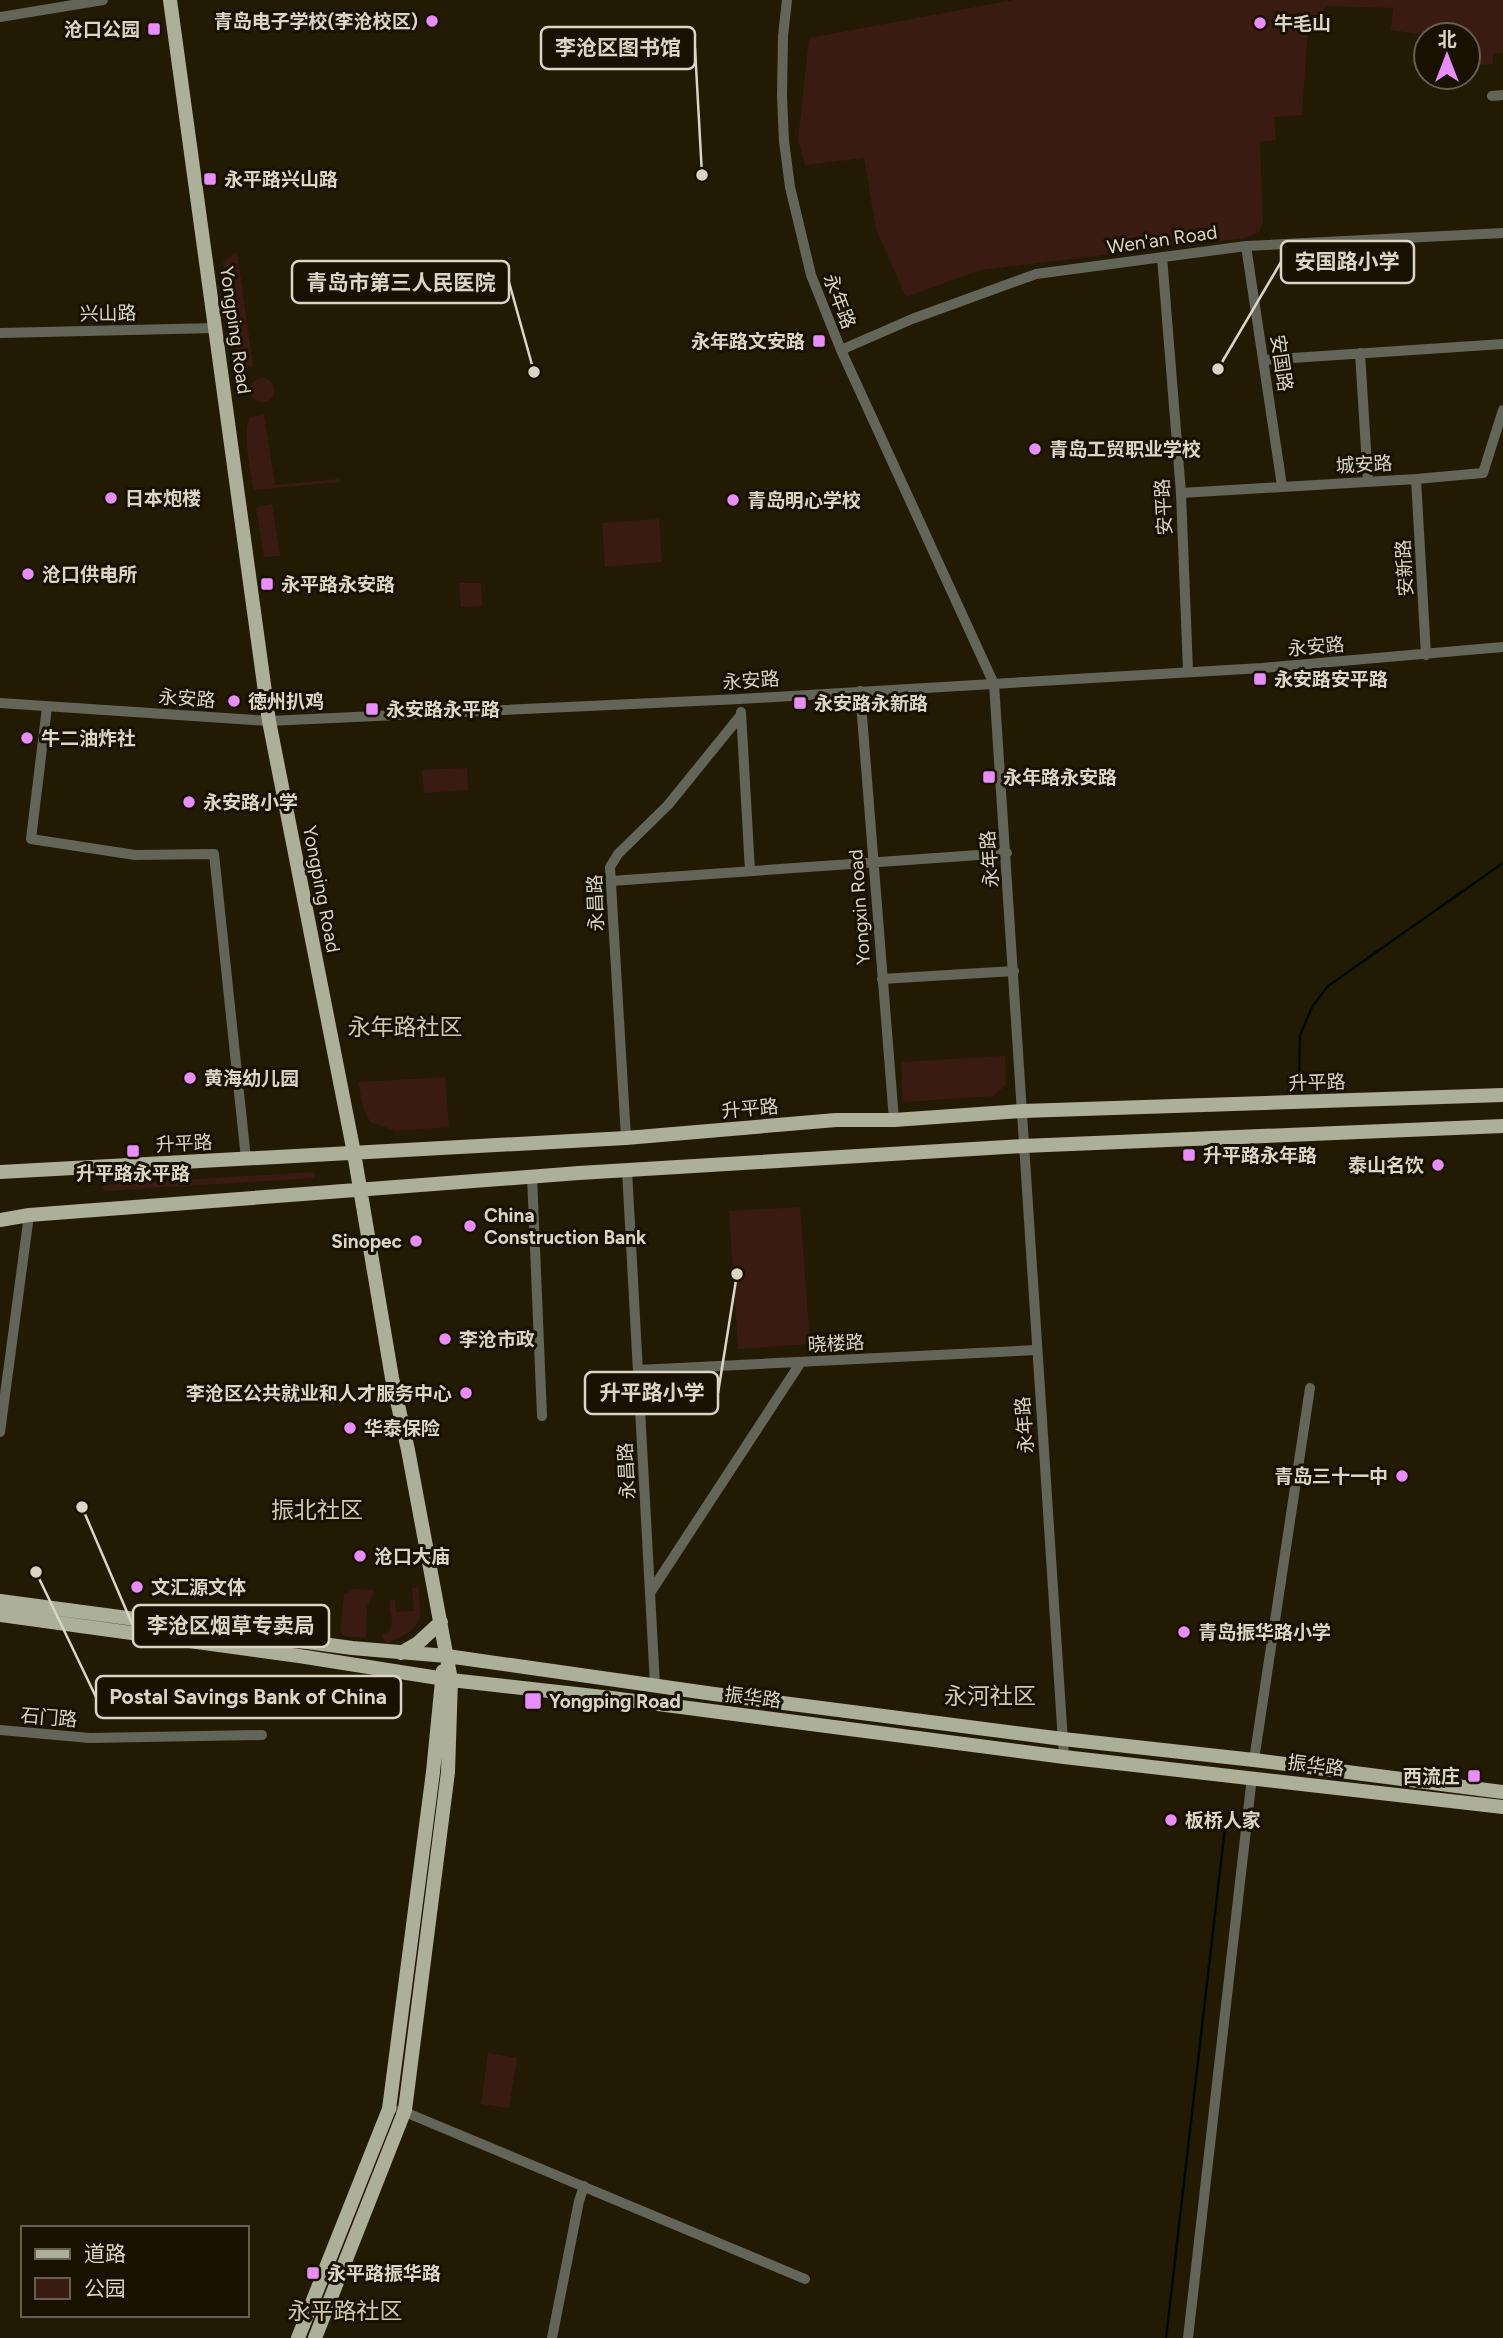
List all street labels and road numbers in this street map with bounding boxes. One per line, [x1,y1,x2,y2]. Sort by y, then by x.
street label: Wen'an Road [1106,220,1219,259]
street label: Yongping Road [215,265,256,396]
street label: 永年路 [819,270,860,332]
street label: 兴山路 [79,302,137,325]
street label: 安国路 [1266,333,1297,393]
street label: 城安路 [1335,452,1393,477]
street label: 安平路 [1151,478,1176,536]
street label: 安新路 [1392,539,1417,597]
street label: 永安路 [1287,633,1345,660]
street label: 永安路 [722,667,780,694]
street label: 永安路 [158,685,216,712]
street label: Yongping Road [298,824,345,955]
street label: 永年路 [976,830,1003,888]
street label: Yongxin Road [844,849,875,965]
street label: 永昌路 [583,874,608,932]
street label: 升平路 [1288,1070,1346,1095]
street label: 升平路 [721,1095,779,1122]
street label: 升平路 [155,1131,213,1156]
street label: 晓楼路 [807,1331,865,1356]
street label: 永年路 [1011,1396,1038,1454]
street label: 永昌路 [614,1442,639,1500]
street label: 振华路 [723,1683,783,1712]
street label: 石门路 [20,1704,78,1731]
street label: 振华路 [1286,1751,1346,1780]

